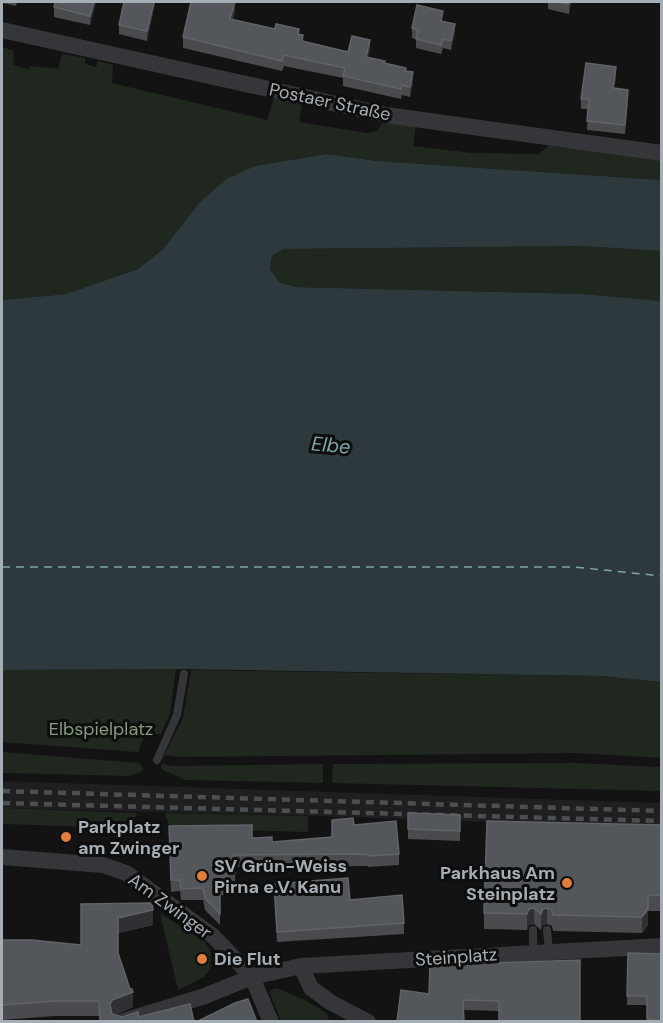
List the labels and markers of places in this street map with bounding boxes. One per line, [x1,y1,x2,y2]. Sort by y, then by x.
place label: Parkplatz am Zwinger [78,815,179,860]
marker: Parkplatz am Zwinger [59,830,73,844]
place label: SV Grün-Weiss Pirna e.V. Kanu [214,854,347,899]
place label: Parkhaus Am Steinplatz [440,861,555,906]
marker: SV Grün-Weiss Pirna e.V. Kanu [195,869,209,883]
marker: Parkhaus Am Steinplatz [560,876,574,890]
place label: Die Flut [214,947,280,971]
marker: Die Flut [195,952,209,966]

